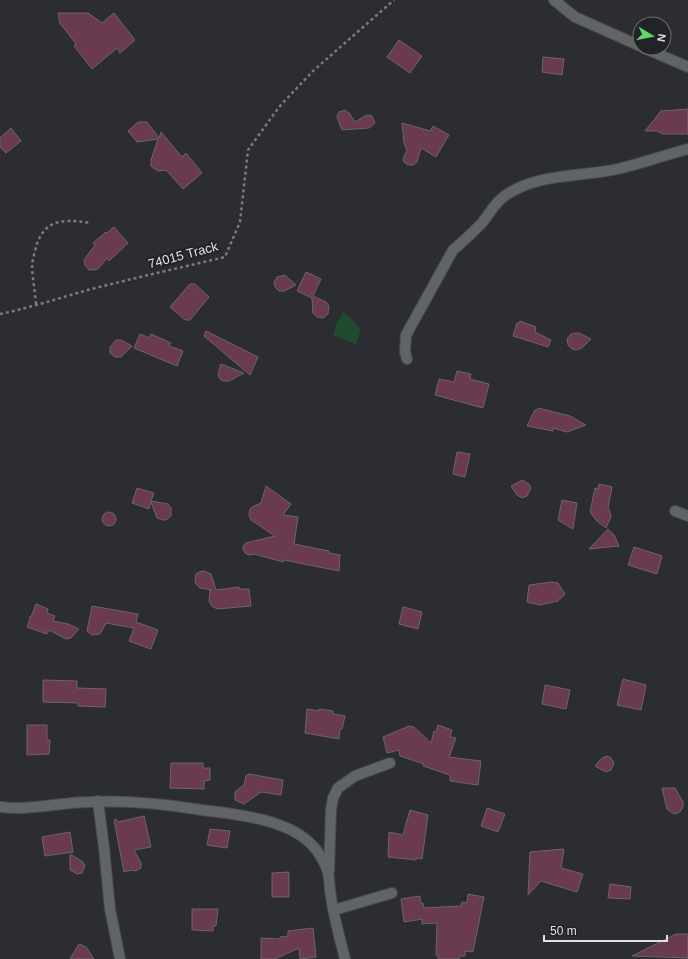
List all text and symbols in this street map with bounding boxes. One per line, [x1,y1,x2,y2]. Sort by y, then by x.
north arrow [632,16,672,56]
text: N [655,33,668,43]
street label: 74015 Track [147,238,220,272]
scale bar [544,917,667,943]
text: 50 m [550,924,577,938]

